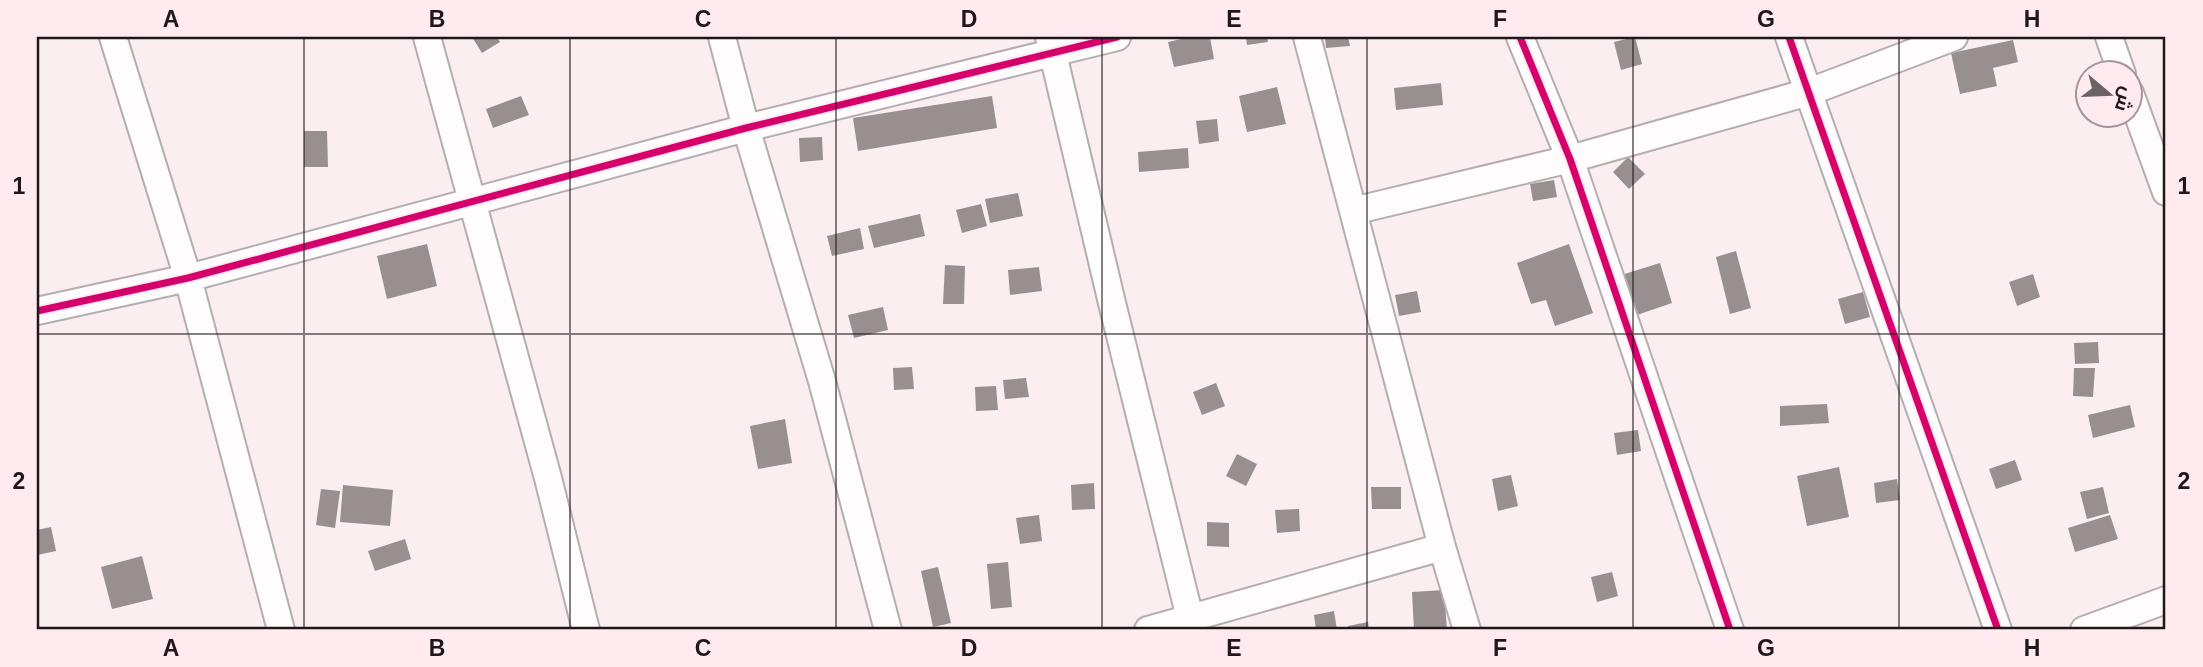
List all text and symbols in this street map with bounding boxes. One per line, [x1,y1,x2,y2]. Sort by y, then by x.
text: A [163,6,179,32]
text: B [429,6,445,32]
text: C [695,6,711,32]
text: D [961,6,977,32]
text: E [1226,6,1242,32]
text: F [1493,6,1507,32]
text: G [1757,6,1775,32]
text: H [2024,6,2040,32]
north arrow [2074,60,2144,130]
text: ش [2110,84,2138,114]
text: 1 [13,173,26,199]
text: 1 [2178,173,2191,199]
text: 2 [13,468,25,494]
text: 2 [2178,468,2190,494]
text: A [163,635,179,661]
text: B [429,635,445,661]
text: C [695,635,711,661]
text: D [961,635,977,661]
text: E [1226,635,1242,661]
text: F [1493,635,1507,661]
text: G [1757,635,1775,661]
text: H [2024,635,2040,661]

